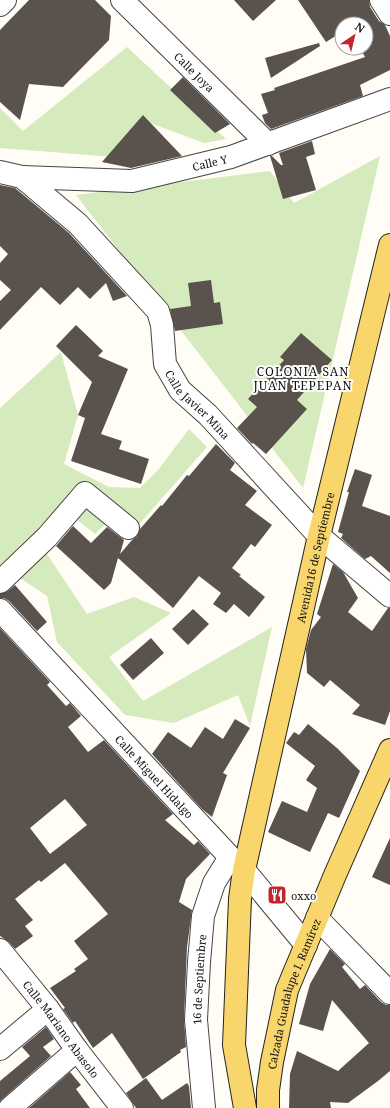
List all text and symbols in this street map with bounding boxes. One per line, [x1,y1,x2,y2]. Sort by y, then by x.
north arrow [334,16,374,56]
text: N [352,19,368,36]
street label: Calle Joya [171,48,218,95]
street label: Calle Y [191,151,229,174]
district label: COLONIA SAN JUAN TEPEPAN [252,363,353,394]
street label: Calle Javier Mina [162,367,234,442]
street label: Avenida16 de Septiembre [292,490,337,624]
street label: Calle Miguel Hidalgo [112,731,197,821]
restaurant icon: oxxo [266,884,288,906]
place label: oxxo [291,888,316,903]
street label: Calzada Guadalupe I. Ramírez [264,916,324,1070]
street label: 16 de Septiembre [188,933,209,1025]
street label: Calle Mariano Abasolo [20,977,103,1081]

